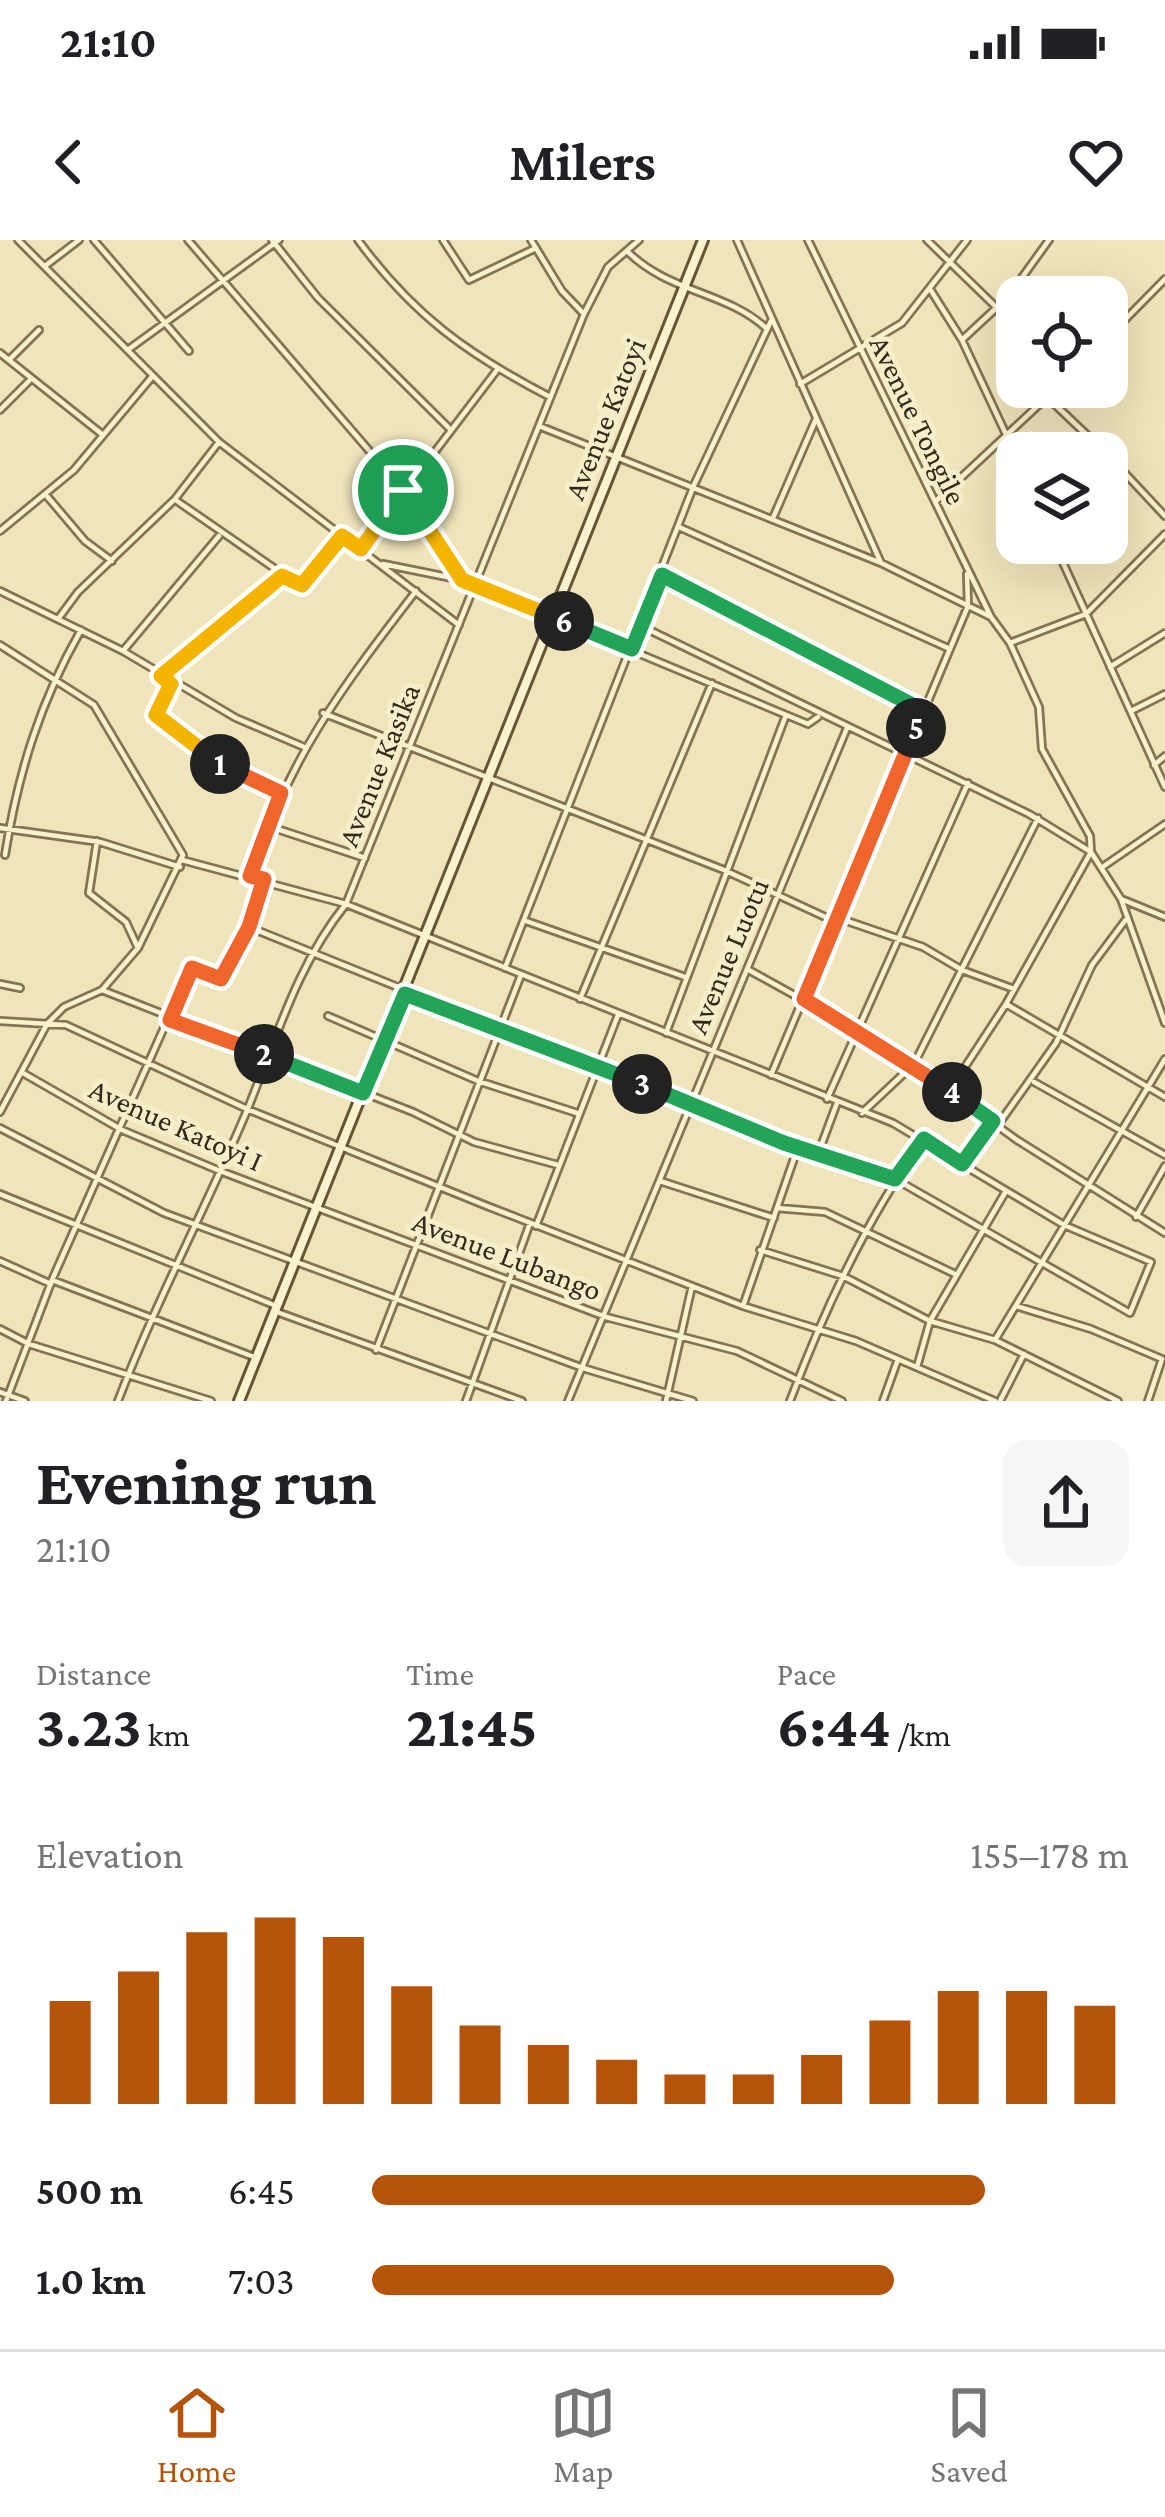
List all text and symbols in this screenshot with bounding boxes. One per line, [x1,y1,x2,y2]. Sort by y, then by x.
text: 21:10 [60,17,156,67]
icon: back [36,129,102,195]
icon: heart [1063,129,1129,195]
text: Milers [509,132,656,192]
map controls [996,276,1128,564]
button: locate [996,276,1128,408]
street label: Avenue Tongile [862,330,974,510]
street label: Avenue Katoyi [557,333,653,505]
button: layers [996,432,1128,564]
pin [352,439,454,541]
icon: arrive [370,457,436,523]
pin: 6 [534,591,594,651]
text: 6 [555,602,573,639]
street label: Avenue Kasika [331,679,426,851]
pin: 5 [886,698,946,758]
text: 5 [908,709,924,746]
pin: 1 [190,734,250,794]
text: 1 [214,745,226,782]
street label: Avenue Luotu [680,873,775,1038]
pin: 2 [234,1024,294,1084]
text: 2 [256,1035,272,1072]
pin: 3 [612,1054,672,1114]
pin: 4 [922,1062,982,1122]
text: 3 [634,1065,650,1102]
street label: Avenue Katoyi I [84,1072,268,1178]
text: 4 [943,1073,961,1110]
street label: Avenue Lubango [408,1204,606,1308]
button: share [1003,1440,1129,1566]
text: Evening run [36,1445,376,1518]
text: 21:10 [36,1527,111,1570]
text: Distance [36,1655,151,1692]
text: Time [406,1655,474,1692]
text: Pace [777,1655,836,1692]
text: 3.23 [36,1692,142,1759]
text: 21:45 [406,1692,538,1759]
text: 6:44 [777,1692,891,1759]
text: km [142,1716,190,1753]
text: /km [891,1716,951,1753]
text: Elevation [36,1833,184,1876]
text: 155–178 m [970,1833,1129,1876]
text: 500 m [36,2169,143,2212]
text: 6:45 [228,2169,295,2212]
text: 1.0 km [36,2259,146,2302]
text: 7:03 [228,2259,295,2302]
tab: Home [157,2380,236,2489]
tab: Map [550,2380,616,2489]
tab: Saved [931,2380,1008,2489]

